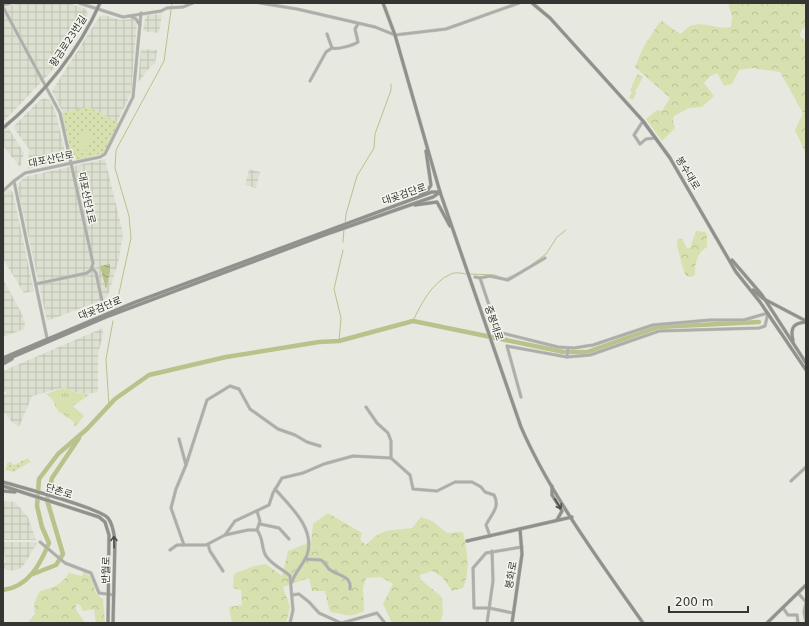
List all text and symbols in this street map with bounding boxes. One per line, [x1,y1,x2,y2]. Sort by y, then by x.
street label: 황금로23번길 [47,13,89,69]
street label: 대포산단로 [27,149,75,169]
street label: 봉수대로 [674,154,702,192]
street label: 대포산단1로 [76,171,98,225]
street label: 대곶검단로 [380,181,428,207]
street label: 대곶검단로 [77,294,123,322]
street label: 중봉대로 [483,304,505,342]
street label: 단촌로 [44,482,74,500]
one-way arrow [554,499,562,510]
one-way arrow [111,536,118,549]
street label: 반월로 [100,556,112,584]
street label: 봉화로 [503,560,519,590]
scale bar [669,588,748,614]
text: 200 m [675,595,713,609]

